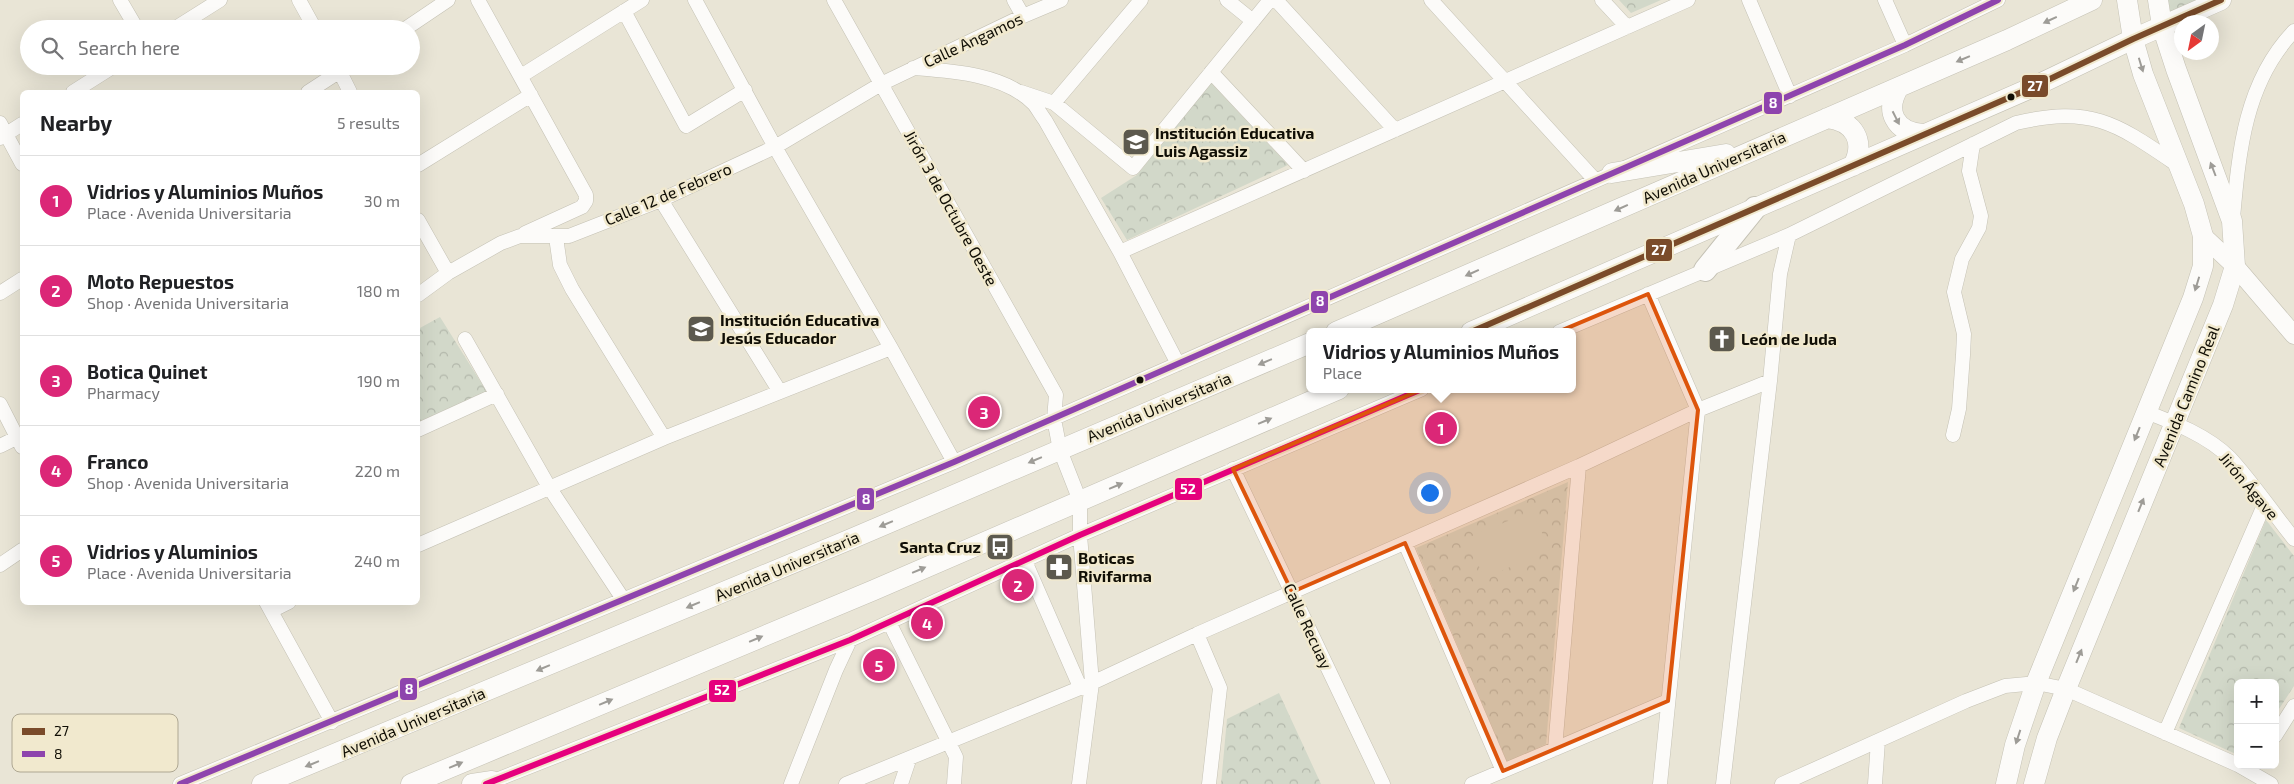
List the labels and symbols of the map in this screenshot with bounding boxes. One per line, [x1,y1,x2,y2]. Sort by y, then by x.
street label: Calle Angamos [920,8,1025,71]
north arrow [2174,15,2219,60]
one-way arrow [2042,16,2057,24]
one-way arrow [1956,55,1970,63]
one-way arrow [2137,57,2145,72]
line badge: 27 [2021,74,2049,98]
text: 27 [2027,77,2043,94]
line badge: 8 [1763,91,1783,115]
unlabelled marker [2006,92,2016,102]
text: 8 [1769,94,1777,111]
one-way arrow [1892,111,1900,126]
place label: Institución Educativa Luis Agassiz [1155,123,1314,160]
street label: Avenida Universitaria [1639,126,1788,207]
street label: Jirón 3 de Octubre Oeste [901,127,1002,289]
school or university icon: Institución Educativa Luis Agassiz [1121,127,1151,157]
street label: Calle 12 de Febrero [601,158,734,229]
one-way arrow [2209,161,2217,176]
one-way arrow [1614,204,1628,212]
line badge: 27 [1645,238,1673,262]
text: 27 [1651,241,1667,258]
one-way arrow [1465,269,1479,277]
one-way arrow [2193,276,2201,291]
line badge: 8 [1310,290,1329,314]
text: 8 [1316,292,1324,309]
place label: Institución Educativa Jesús Educador [720,310,879,347]
school or university icon: Institución Educativa Jesús Educador [686,314,716,344]
street label: Avenida Camino Real [2148,322,2223,469]
church icon: León de Juda [1707,324,1737,354]
place label: León de Juda [1741,329,1837,348]
one-way arrow [1258,359,1272,367]
street label: Avenida Universitaria [1084,368,1234,446]
unlabelled marker [1135,375,1145,385]
pin: 3 [968,393,1000,431]
pin: 1 [1425,409,1457,447]
one-way arrow [1258,417,1273,425]
one-way arrow [2133,427,2141,442]
street label: Jirón Ágave [2216,448,2283,523]
one-way arrow [1028,457,1042,465]
line badge: 52 [1174,477,1203,501]
text: 52 [1180,480,1196,497]
your location [1417,480,1443,506]
one-way arrow [1109,481,1123,489]
line badge: 8 [856,487,875,511]
text: 8 [862,490,870,507]
one-way arrow [2137,497,2145,512]
one-way arrow [878,521,893,528]
street label: Avenida Universitaria [712,527,862,605]
bus stop icon: Santa Cruz [985,532,1015,562]
place label: Santa Cruz [900,537,981,556]
place label: Boticas Rivifarma [1078,548,1152,585]
pharmacy icon: Boticas Rivifarma [1044,552,1074,582]
one-way arrow [912,566,926,574]
pin: 2 [1002,566,1034,604]
one-way arrow [2072,578,2080,593]
street label: Calle Recuay [1280,580,1337,672]
one-way arrow [685,601,700,609]
pin: 4 [911,604,943,642]
one-way arrow [748,635,763,643]
pin: 5 [863,646,895,684]
one-way arrow [2076,649,2084,663]
one-way arrow [536,664,550,672]
line badge: 8 [399,677,418,701]
line badge: 52 [708,679,737,703]
text: 8 [405,680,413,697]
text: 52 [714,681,730,698]
street label: Avenida Universitaria [338,683,488,761]
one-way arrow [599,698,613,706]
legend [12,714,178,772]
text: 27 [54,722,69,739]
one-way arrow [2014,729,2021,744]
text: 8 [54,745,63,762]
one-way arrow [304,760,319,768]
one-way arrow [449,761,463,769]

